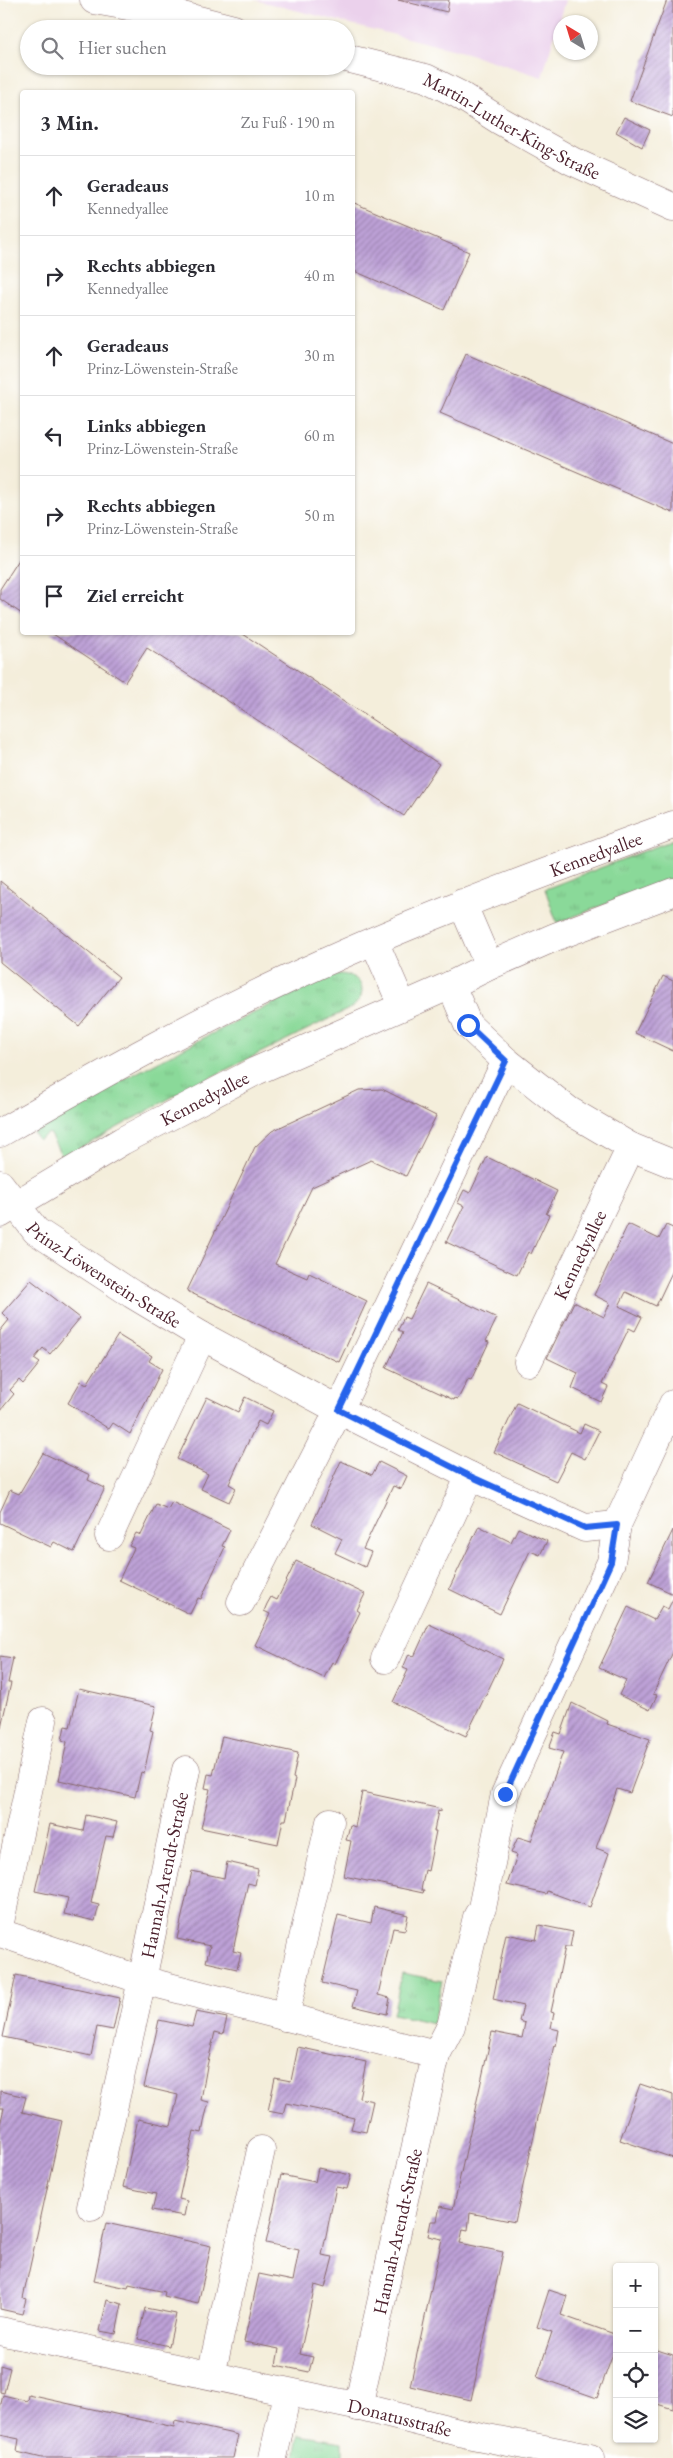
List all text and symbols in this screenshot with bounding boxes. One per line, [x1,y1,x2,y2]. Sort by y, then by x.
north arrow [553,15,598,60]
search box [20,20,355,75]
icon: search [38,34,66,62]
text: Hier suchen [78,35,167,60]
street label: Martin-Luther-King-Straße [419,67,604,185]
text: 3 Min. [40,109,99,136]
text: Zu Fuß · 190 m [241,112,335,133]
text: Geradeaus [87,173,169,198]
icon: ahead [40,182,68,210]
text: 10 m [304,185,335,206]
text: Kennedyallee [87,198,168,219]
text: Rechts abbiegen [87,253,216,278]
icon: right [40,262,68,290]
text: 40 m [304,265,335,286]
text: Kennedyallee [87,278,168,299]
text: Geradeaus [87,333,169,358]
icon: ahead [40,342,68,370]
text: 30 m [304,345,335,366]
text: Prinz-Löwenstein-Straße [87,358,238,379]
text: Links abbiegen [87,413,206,438]
icon: left [40,422,68,450]
text: 60 m [304,425,335,446]
text: Prinz-Löwenstein-Straße [87,438,238,459]
text: Rechts abbiegen [87,493,216,518]
icon: right [40,502,68,530]
text: 50 m [304,505,335,526]
text: Prinz-Löwenstein-Straße [87,518,238,539]
icon: arrive [40,582,68,610]
text: Ziel erreicht [87,583,184,608]
street label: Kennedyallee [546,826,646,883]
route start [457,1014,480,1037]
street label: Kennedyallee [156,1065,253,1132]
street label: Kennedyallee [548,1206,612,1304]
street label: Prinz-Löwenstein-Straße [20,1217,186,1334]
route end [494,1783,517,1806]
street label: Hannah-Arendt-Straße [135,1790,194,1960]
street label: Hannah-Arendt-Straße [367,2146,428,2317]
map controls [613,2263,658,2443]
button: + [613,2263,658,2308]
button: − [613,2308,658,2353]
button: locate [613,2353,658,2398]
street label: Donatusstraße [345,2393,454,2443]
button: layers [613,2398,658,2443]

